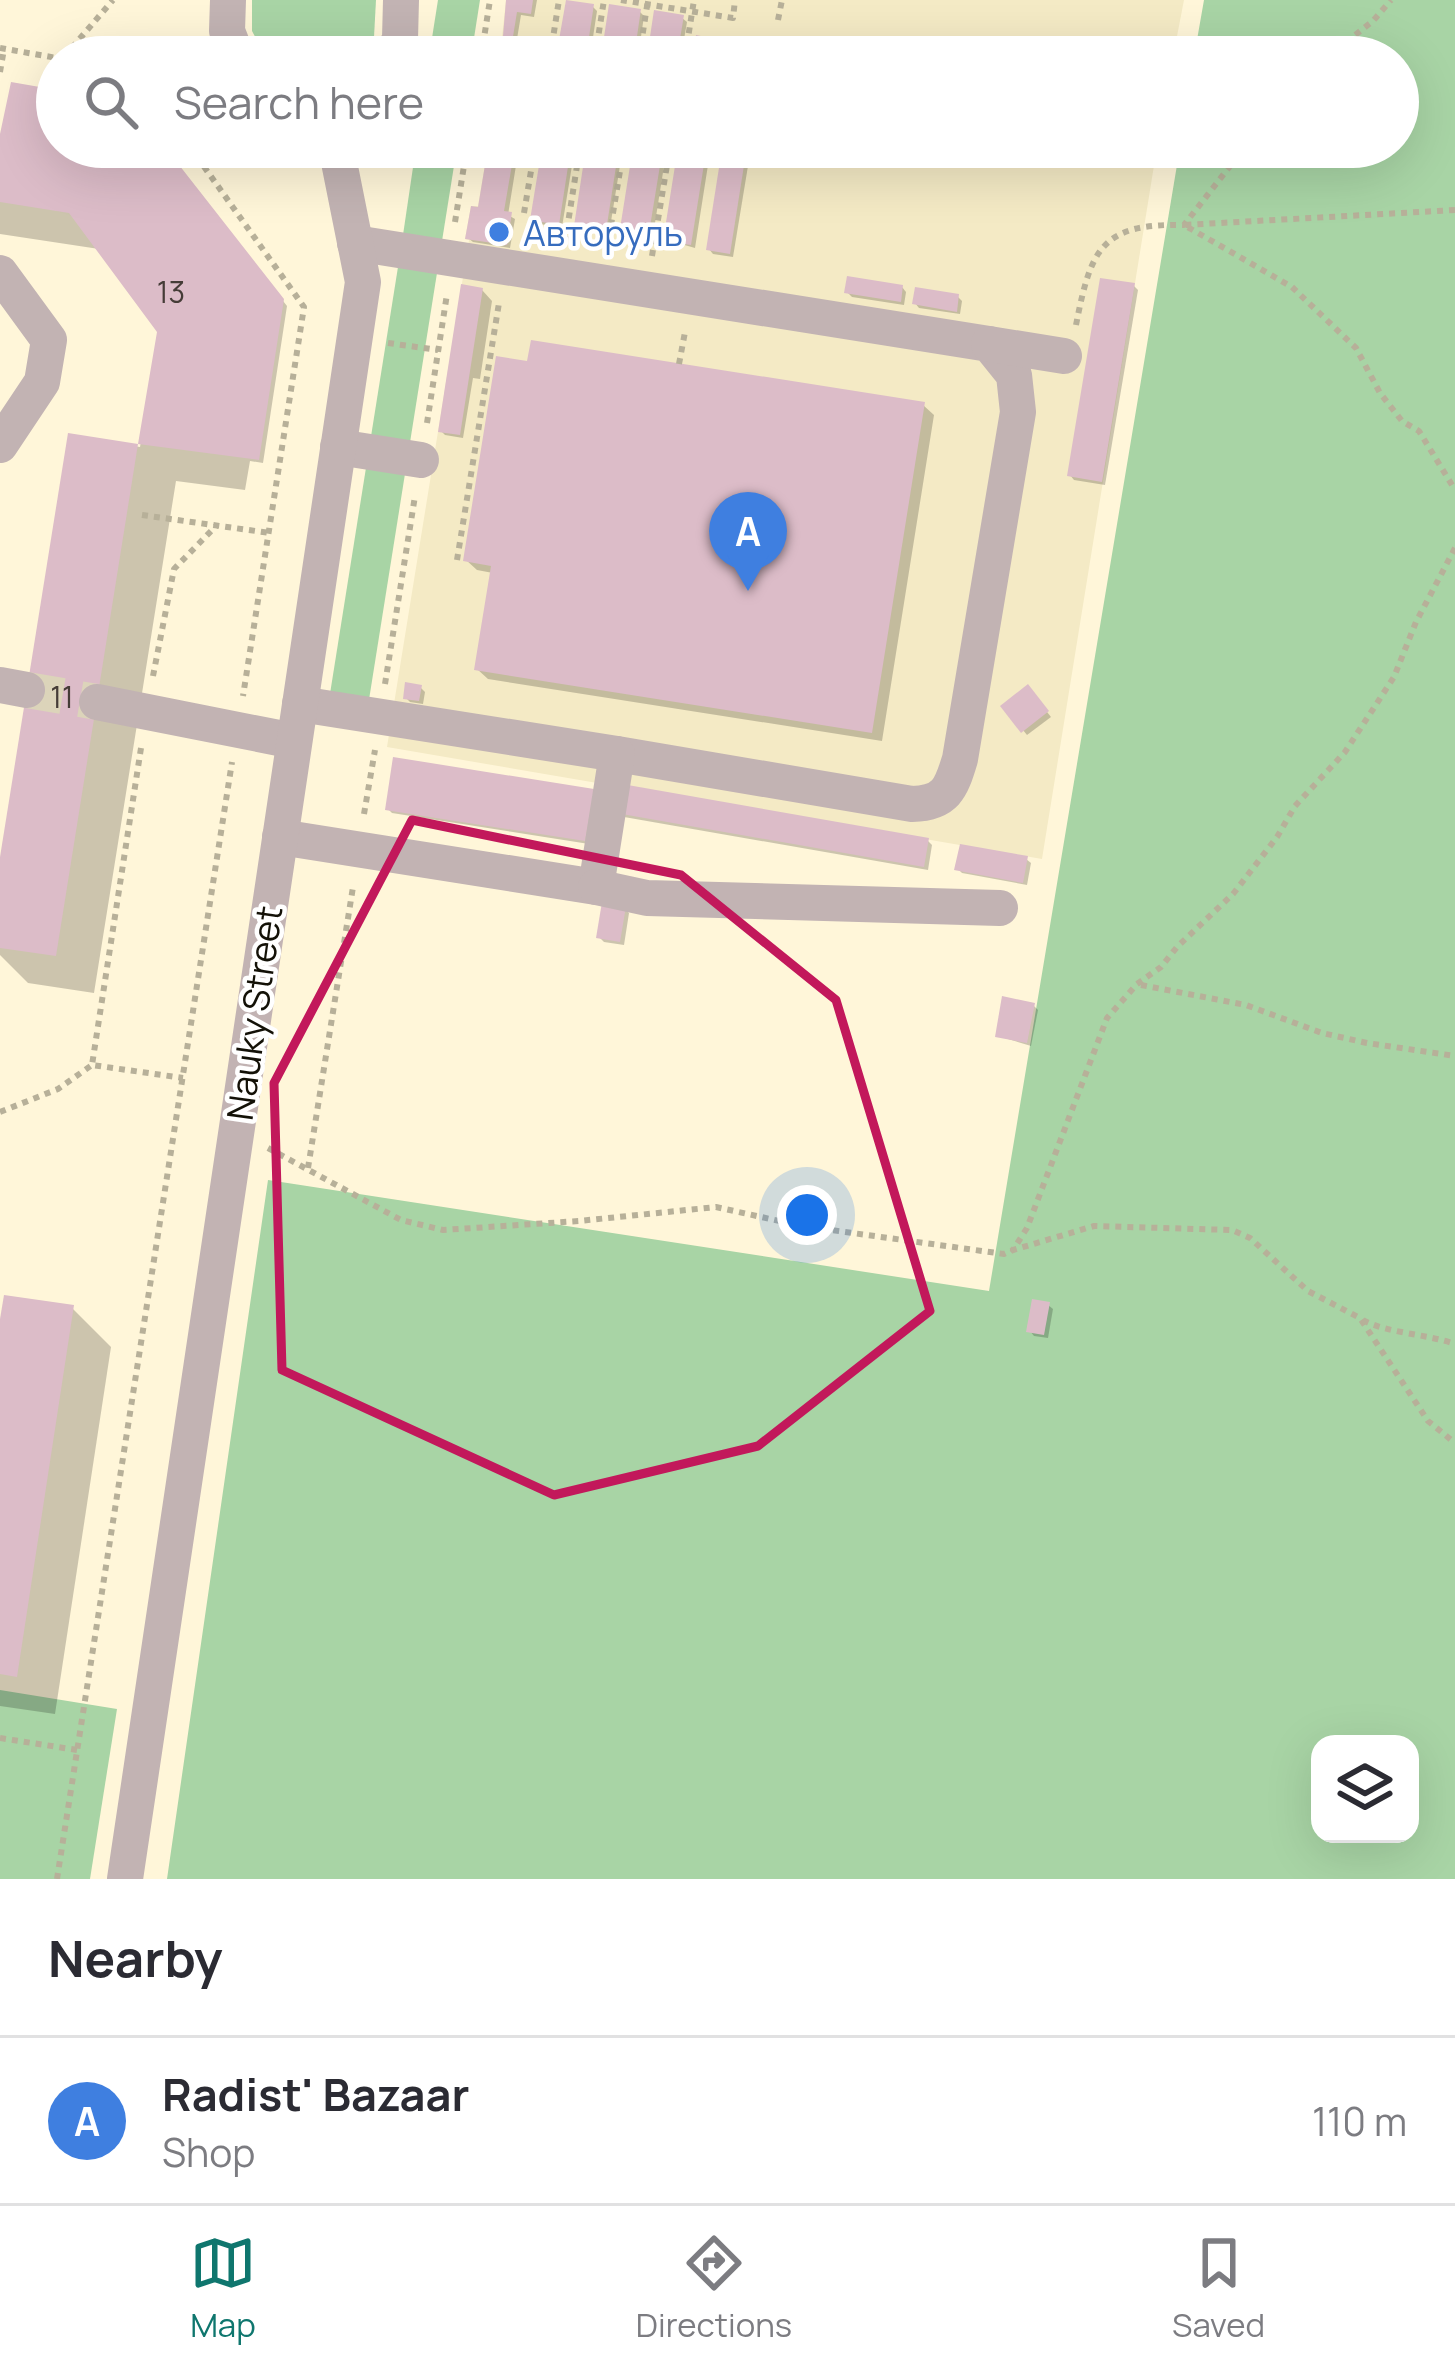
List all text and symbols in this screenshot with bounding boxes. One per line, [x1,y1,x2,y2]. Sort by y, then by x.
search box [36,36,1419,168]
icon: search [78,69,144,135]
text: Search here [174,71,424,133]
place label: Авторуль [523,208,683,257]
marker: Авторуль [486,219,512,245]
house number: 13 [157,271,185,312]
pin: A [709,492,787,591]
house number: 11 [50,676,74,717]
street label: Nauky Street [215,903,293,1123]
your location [777,1185,837,1245]
map controls [1311,1735,1419,1843]
button: layers [1311,1735,1419,1843]
text: Nearby [48,1923,223,1992]
text: Radist' Bazaar [162,2063,469,2125]
text: A [74,2094,100,2148]
text: 110 m [1312,2094,1407,2148]
text: Shop [162,2125,255,2179]
tab: Map [190,2230,256,2347]
tab: Directions [636,2230,792,2347]
tab: Saved [1172,2230,1265,2347]

